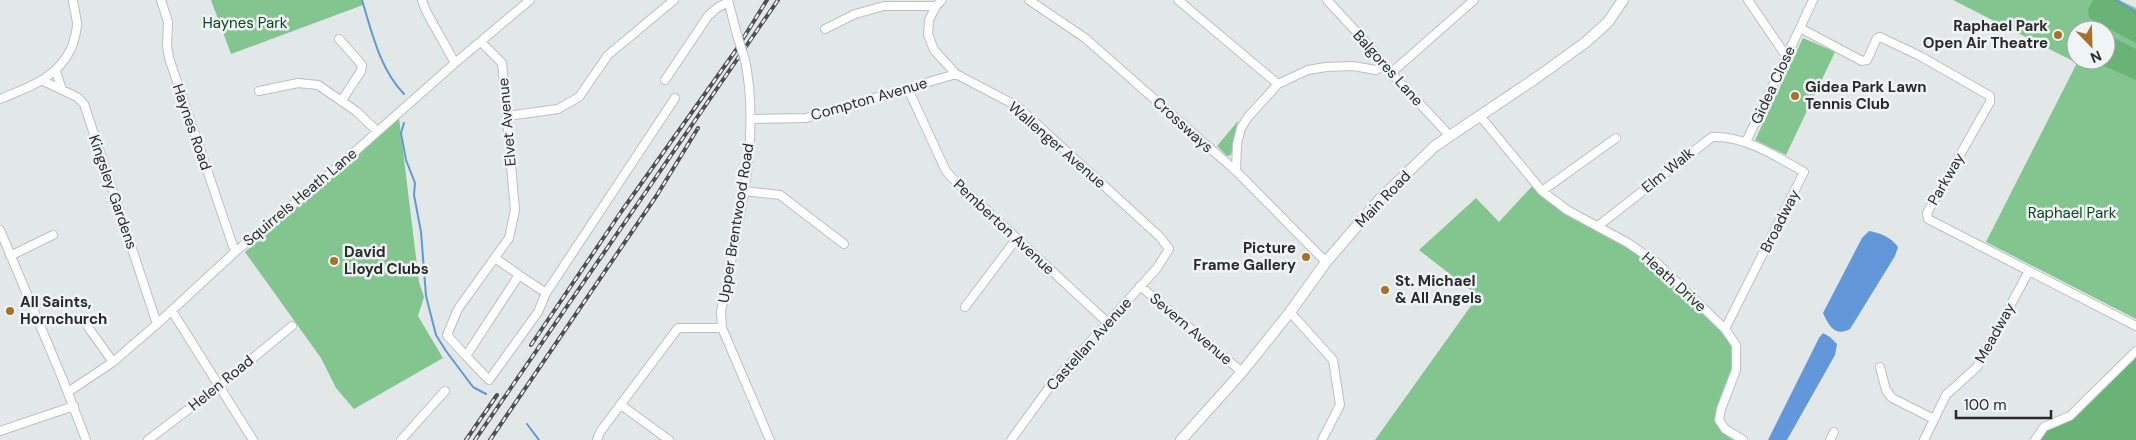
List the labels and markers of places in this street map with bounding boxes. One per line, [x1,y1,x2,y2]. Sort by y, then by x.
place label: Raphael Park Open Air Theatre [1923,16,2048,53]
marker: Raphael Park Open Air Theatre [2052,29,2064,41]
place label: Gidea Park Lawn Tennis Club [1805,77,1926,114]
marker: Gidea Park Lawn Tennis Club [1789,90,1801,102]
place label: Picture Frame Gallery [1193,238,1296,275]
place label: David Lloyd Clubs [344,242,429,279]
marker: Picture Frame Gallery [1300,251,1312,263]
marker: David Lloyd Clubs [328,255,340,267]
place label: St. Michael & All Angels [1395,271,1482,308]
marker: St. Michael & All Angels [1379,284,1391,296]
place label: All Saints, Hornchurch [20,292,107,329]
marker: All Saints, Hornchurch [4,305,16,317]

